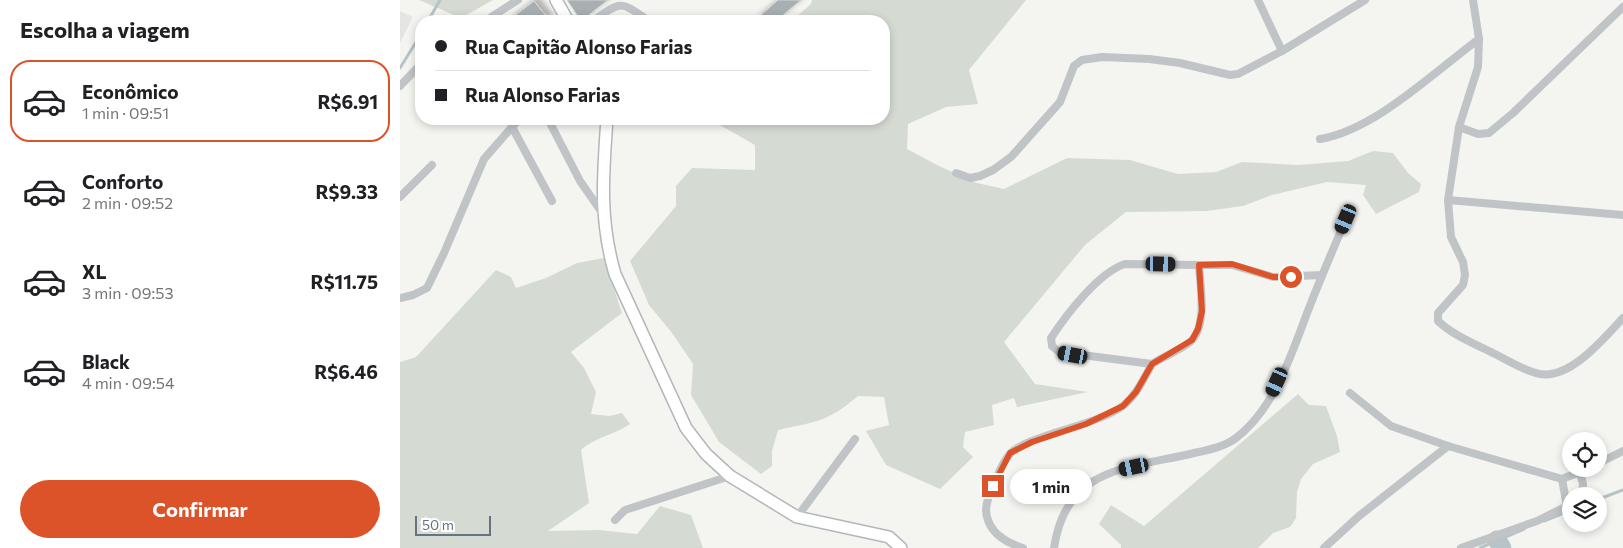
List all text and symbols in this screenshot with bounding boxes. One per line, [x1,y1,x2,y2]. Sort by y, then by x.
text: Escolha a viagem [20,16,190,43]
text: Rua Capitão Alonso Farias [465,35,692,58]
icon: car [22,79,67,124]
text: Econômico [82,80,179,103]
text: Rua Alonso Farias [465,83,620,106]
text: R$6.91 [317,90,378,113]
text: 1 min · 09:51 [82,103,169,122]
icon: car [22,169,67,214]
text: Conforto [82,170,163,193]
text: R$9.33 [315,180,378,203]
text: 2 min · 09:52 [82,193,173,212]
car [1333,202,1358,236]
car [1145,256,1176,272]
icon: car [22,259,67,304]
text: XL [82,260,107,283]
route start [1280,266,1302,288]
text: R$11.75 [311,270,378,293]
text: 3 min · 09:53 [82,283,174,302]
car [1056,345,1089,365]
icon: car [22,349,67,394]
text: Black [82,350,130,373]
text: R$6.46 [314,360,378,383]
car [1264,365,1289,399]
text: 4 min · 09:54 [82,373,175,392]
map controls [1562,432,1607,532]
button: locate [1562,432,1607,477]
car [1117,457,1150,477]
callout: 1 min [1010,468,1093,504]
route end [982,475,1004,497]
text: 1 min [1032,477,1070,496]
button: Confirmar [20,480,380,538]
button: layers [1562,487,1607,532]
scale bar [415,513,491,536]
text: 50 m [422,516,454,533]

